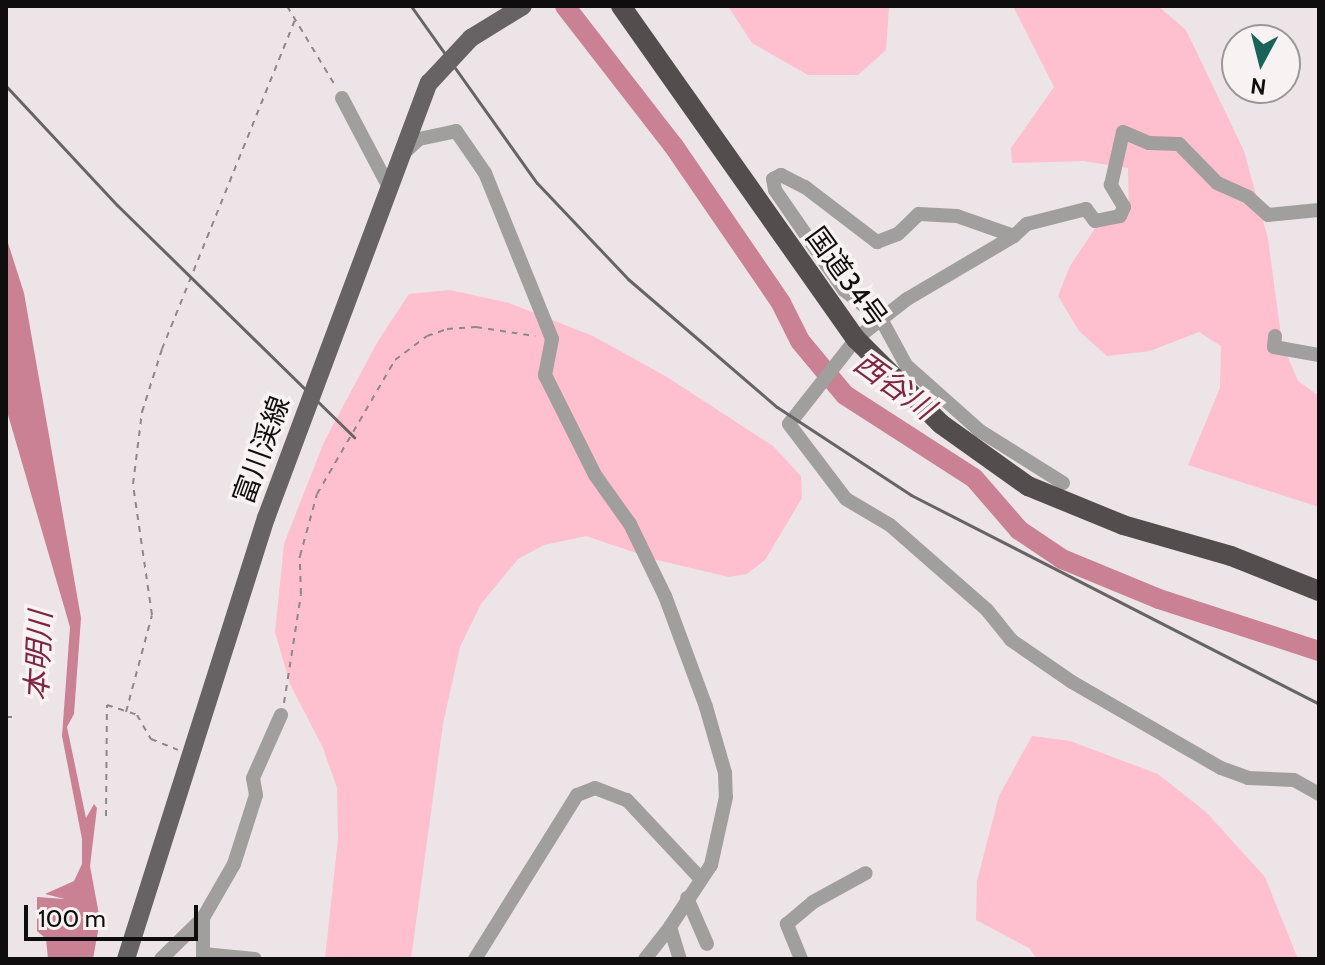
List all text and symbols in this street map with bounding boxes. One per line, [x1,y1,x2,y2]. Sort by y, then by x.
north arrow [1221,24,1301,104]
text: N [1249,72,1268,101]
street label: 国道34号 [800,220,894,334]
water label: 西谷川 [847,345,941,427]
street label: 富川渓線 [226,392,296,508]
water label: 本明川 [19,610,59,702]
scale bar [28,889,202,939]
text: 100 m [38,904,106,933]

